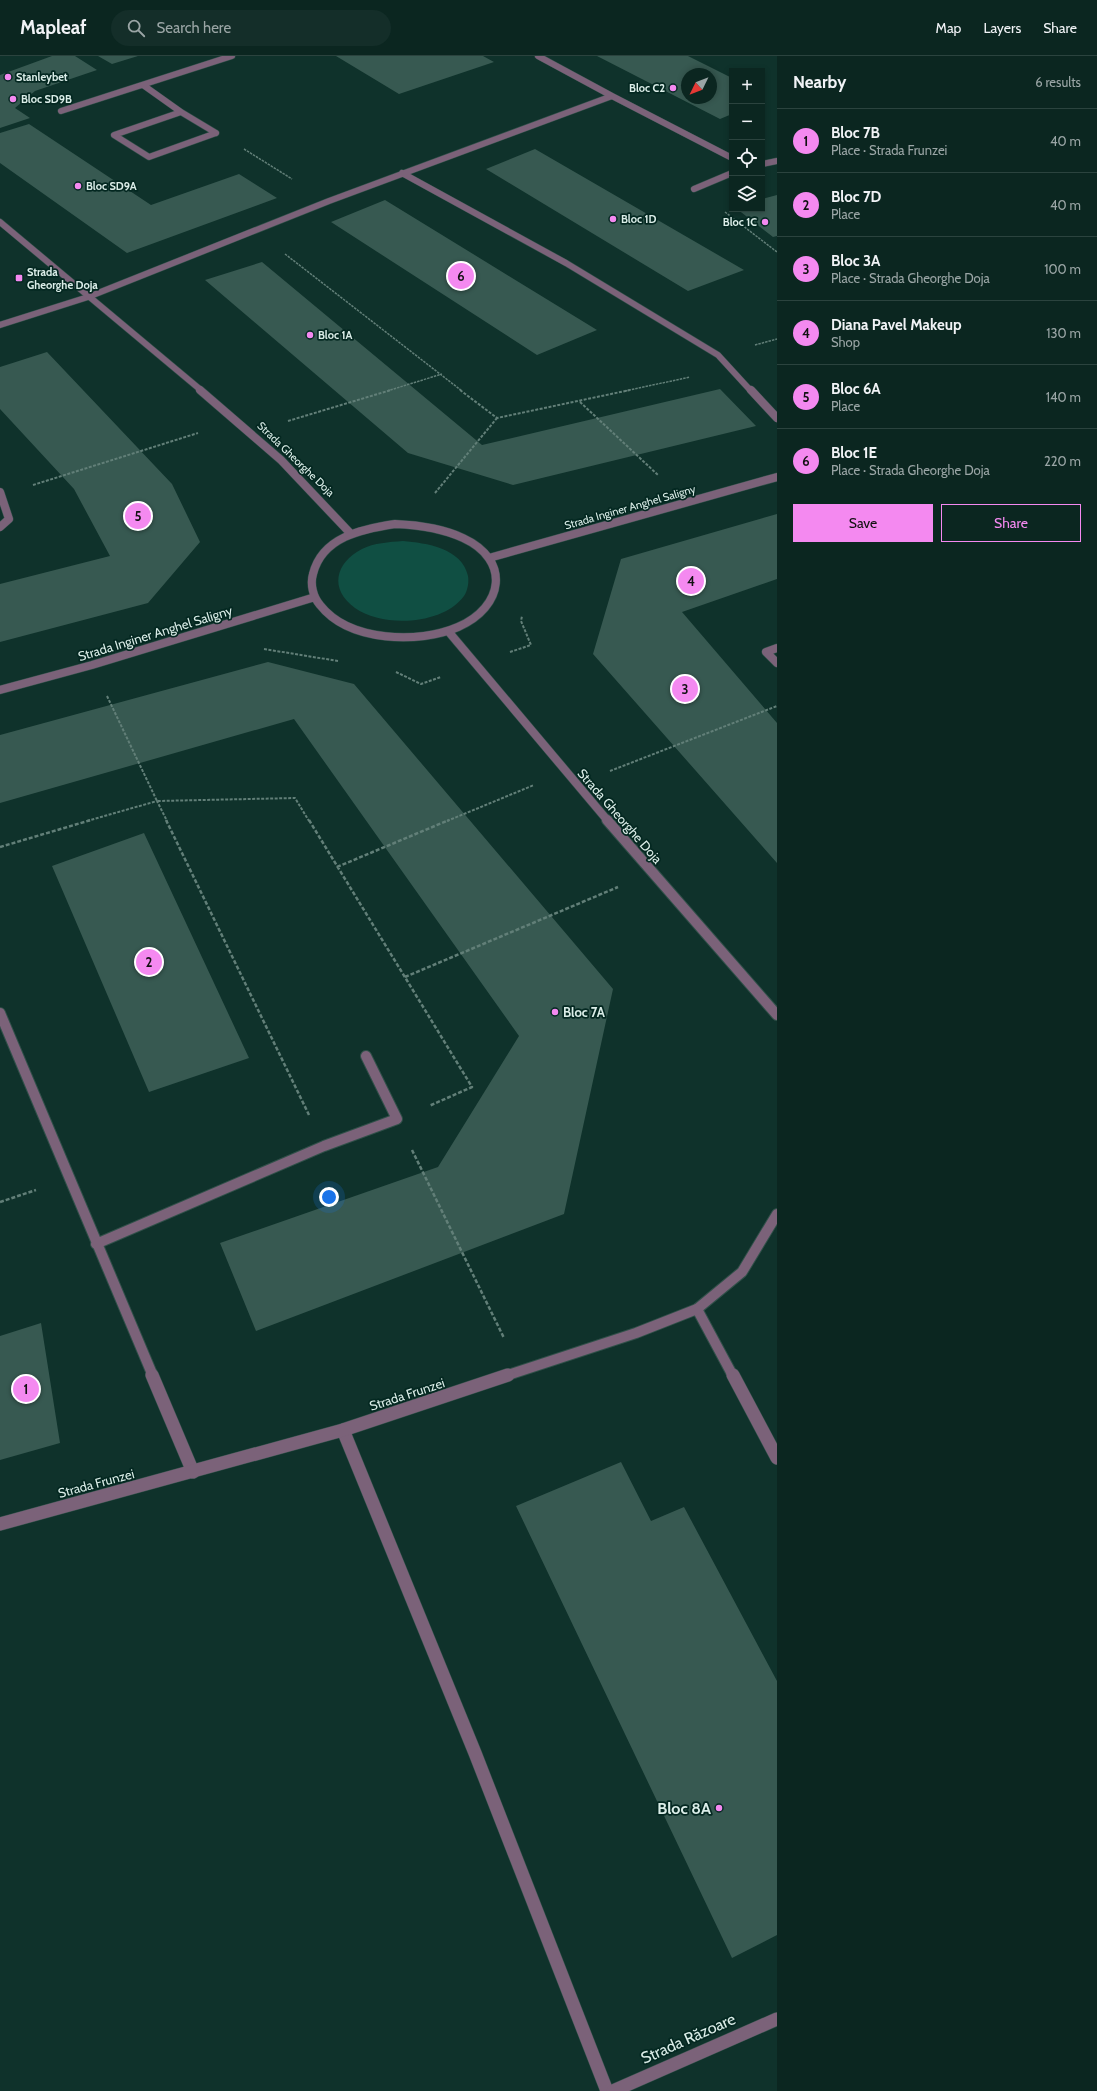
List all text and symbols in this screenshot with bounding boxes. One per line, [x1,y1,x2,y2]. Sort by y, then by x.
search box [111,10,391,46]
text: Mapleaf [20,16,87,39]
icon: search [125,17,147,39]
text: Search here [157,19,231,37]
text: Map [936,19,961,37]
text: Layers [983,19,1021,37]
text: Share [1043,19,1077,37]
north arrow [681,68,717,104]
map controls [729,68,765,212]
button: + [729,68,765,104]
place label: Stanleybet [16,70,68,84]
marker: Stanleybet [3,72,13,82]
text: Nearby [793,72,846,92]
text: 6 results [1035,74,1081,90]
place label: Bloc C2 [629,81,665,95]
marker: Bloc C2 [668,83,678,93]
place label: Bloc SD9B [21,92,72,106]
marker: Bloc SD9B [8,94,18,104]
button: − [729,104,765,140]
text: Bloc 7B [831,124,880,142]
text: 1 [804,133,808,149]
text: 40 m [1050,133,1081,149]
button: locate [729,140,765,176]
text: Place · Strada Frunzei [831,142,947,158]
button: layers [729,176,765,212]
place label: Bloc SD9A [86,179,137,193]
marker: Bloc SD9A [73,181,83,191]
text: Bloc 7D [831,188,881,206]
text: 2 [803,197,809,213]
text: 40 m [1050,197,1081,213]
text: Place [831,206,860,222]
place label: Bloc 1D [621,212,656,226]
marker: Bloc 1D [608,214,618,224]
place label: Bloc 1C [723,215,757,229]
marker: Bloc 1C [760,217,770,227]
text: Bloc 3A [831,252,880,270]
pin: 6 [448,261,474,291]
text: 3 [802,261,810,277]
text: 100 m [1044,261,1081,277]
place label: Strada Gheorghe Doja [27,265,98,292]
text: Place · Strada Gheorghe Doja [831,270,990,286]
marker: Strada Gheorghe Doja [14,273,24,283]
text: Diana Pavel Makeup [831,316,962,334]
text: 4 [802,325,810,341]
text: 130 m [1046,325,1081,341]
place label: Bloc 1A [318,328,352,342]
marker: Bloc 1A [305,330,315,340]
text: Shop [831,334,860,350]
text: Bloc 6A [831,380,881,398]
text: 5 [803,389,809,405]
text: 140 m [1046,389,1081,405]
text: Place [831,398,860,414]
street label: Strada Gheorghe Doja [254,419,338,500]
text: Bloc 1E [831,444,877,462]
text: 6 [802,453,810,469]
text: 220 m [1044,453,1081,469]
text: Place · Strada Gheorghe Doja [831,462,990,478]
street label: Strada Inginer Anghel Saligny [563,481,698,532]
pin: 5 [125,501,151,531]
button: Save [793,504,933,542]
button: Share [941,504,1081,542]
pin: 4 [678,566,704,596]
street label: Strada Inginer Anghel Saligny [76,602,235,664]
pin: 3 [672,674,698,704]
street label: Strada Gheorghe Doja [574,765,666,868]
pin: 2 [136,947,162,977]
place label: Bloc 7A [563,1004,606,1020]
marker: Bloc 7A [550,1007,560,1017]
your location [319,1187,339,1207]
pin: 1 [13,1374,39,1404]
street label: Strada Frunzei [367,1374,447,1414]
street label: Strada Frunzei [56,1465,136,1501]
place label: Bloc 8A [657,1799,711,1818]
marker: Bloc 8A [714,1803,724,1813]
street label: Strada Răzoare [638,2009,738,2068]

